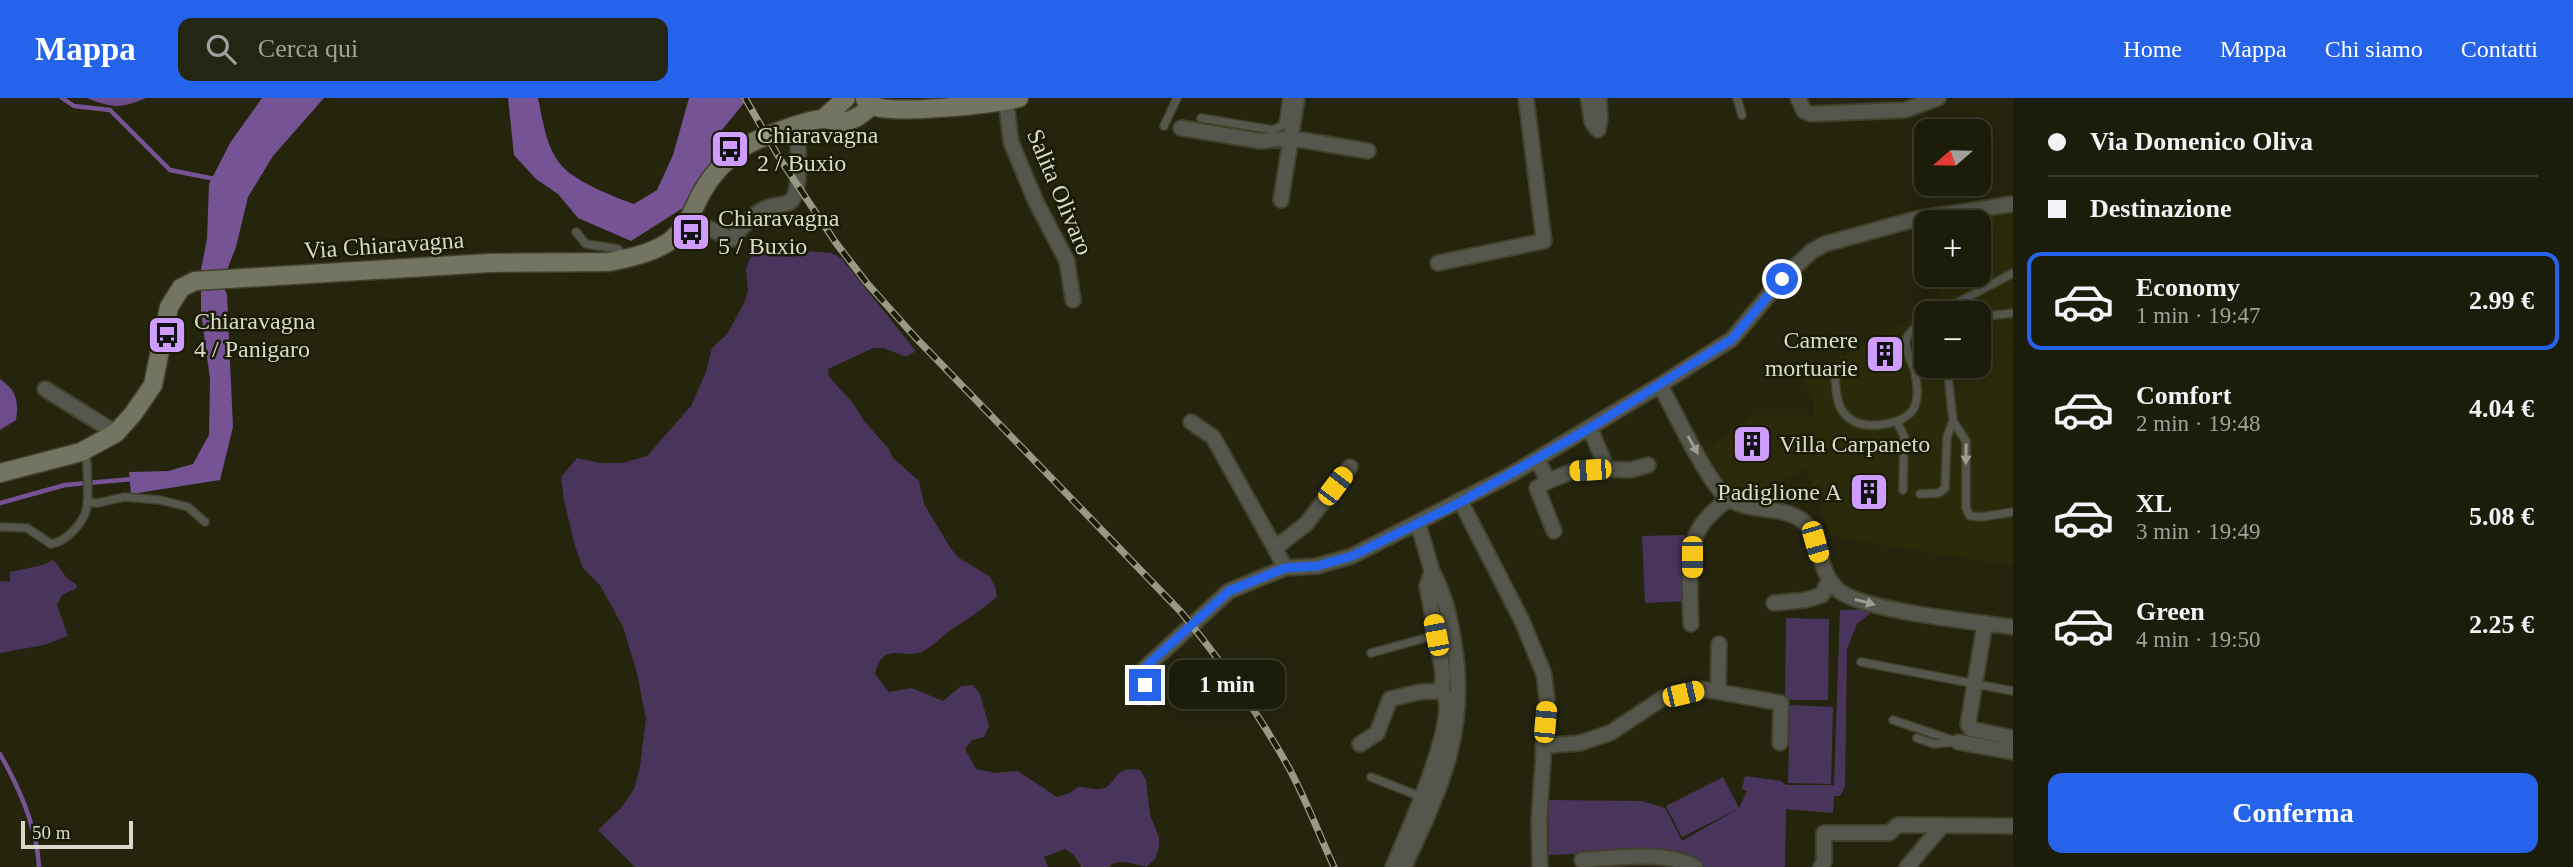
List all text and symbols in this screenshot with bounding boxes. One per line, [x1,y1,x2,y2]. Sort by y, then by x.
search box [178,18,668,81]
icon: search [202,30,240,68]
text: Mappa [35,31,136,67]
text: Cerca qui [258,34,358,63]
text: Home [2123,36,2182,62]
text: Mappa [2220,36,2287,62]
text: Chi siamo [2325,36,2423,62]
text: Contatti [2461,36,2538,62]
north arrow [1914,119,1992,196]
map controls [1914,119,1991,378]
place label: Chiaravagna 2 / Buxio [757,122,879,176]
street label: Salita Olivaro [1022,125,1098,259]
text: Via Domenico Oliva [2090,127,2313,156]
bus stop icon: Chiaravagna 2 / Buxio [709,128,751,170]
text: Destinazione [2090,194,2232,223]
place label: Chiaravagna 5 / Buxio [718,205,840,259]
button: + [1914,210,1991,287]
bus stop icon: Chiaravagna 5 / Buxio [670,211,712,253]
street label: Via Chiaravagna [303,226,465,264]
route start [1766,263,1798,295]
icon: car [2052,270,2115,333]
text: Economy [2136,273,2240,302]
text: 2.99 € [2469,286,2534,315]
button: − [1914,301,1991,378]
text: 1 min · 19:47 [2136,303,2261,328]
place label: Chiaravagna 4 / Panigaro [194,308,316,362]
bus stop icon: Chiaravagna 4 / Panigaro [146,314,188,356]
place label: Camere mortuarie [1765,327,1858,381]
building icon: Camere mortuarie [1864,333,1906,375]
icon: car [2052,378,2115,441]
text: Comfort [2136,381,2231,410]
text: 4.04 € [2469,394,2534,423]
text: 2 min · 19:48 [2136,411,2261,436]
building icon: Villa Carpaneto [1731,423,1773,465]
place label: Villa Carpaneto [1779,431,1930,457]
one-way arrow [1687,435,1699,455]
one-way arrow [1960,443,1971,465]
car [1569,458,1612,482]
car [1314,463,1357,509]
building icon: Padiglione A [1848,471,1890,513]
place label: Padiglione A [1717,479,1843,505]
icon: car [2052,486,2115,549]
text: XL [2136,489,2172,518]
text: 5.08 € [2469,502,2534,531]
car [1800,519,1831,565]
text: 3 min · 19:49 [2136,519,2261,544]
car [1682,536,1703,578]
icon: car [2052,594,2115,657]
one-way arrow [1854,597,1876,608]
text: Green [2136,597,2205,626]
text: 2.25 € [2469,610,2534,639]
car [1422,612,1451,658]
text: 4 min · 19:50 [2136,627,2261,652]
callout: 1 min [1170,660,1285,710]
route end [1129,669,1161,701]
text: 1 min [1199,672,1255,697]
car [1661,679,1706,709]
car [1533,700,1558,744]
button: Conferma [2048,773,2538,853]
scale bar [21,818,133,850]
text: 50 m [32,822,71,843]

